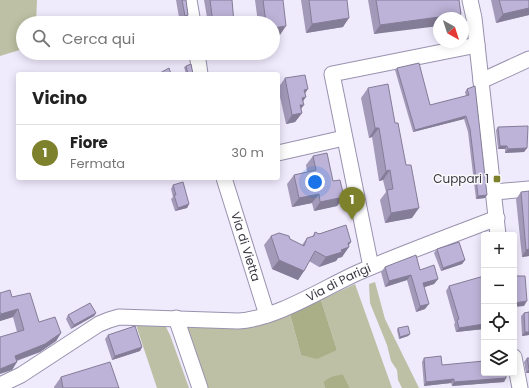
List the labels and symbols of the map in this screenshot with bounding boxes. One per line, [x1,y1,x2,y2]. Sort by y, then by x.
north arrow [433,12,469,48]
place label: Cuppari 1 [433,170,489,187]
your location [305,172,325,192]
marker: Cuppari 1 [492,174,502,184]
pin: 1 [339,187,365,220]
street label: Via di Vietta [227,210,265,283]
street label: Via di Parigi [303,259,373,305]

